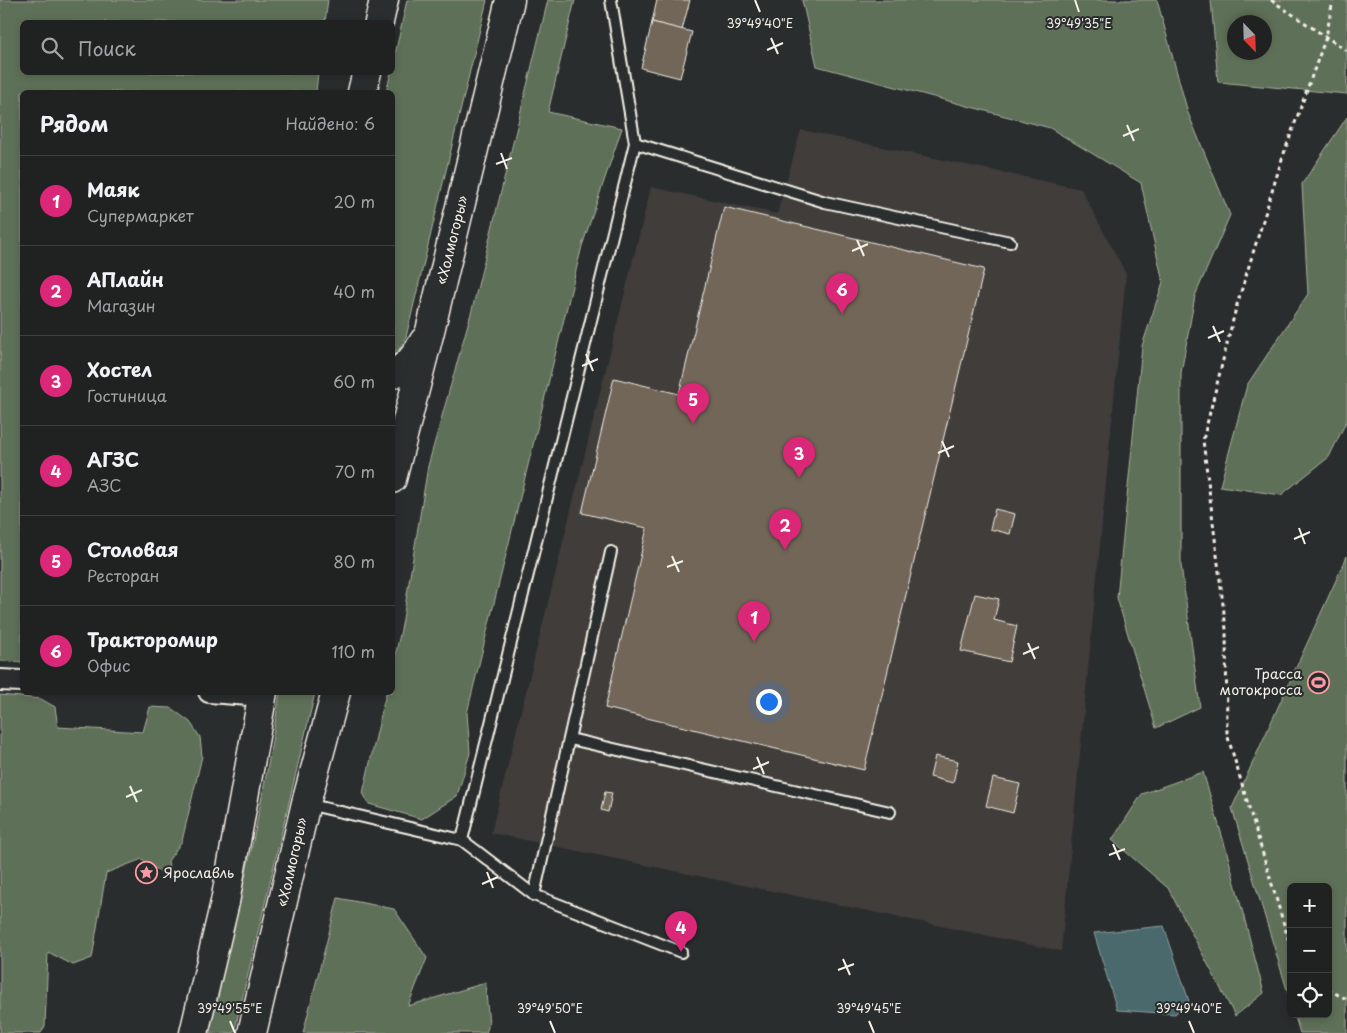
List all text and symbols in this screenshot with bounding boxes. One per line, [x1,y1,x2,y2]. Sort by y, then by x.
text: 39°49'40"E [727,14,793,32]
text: 39°49'35"E [1046,14,1112,32]
north arrow [1227,15,1272,60]
search box [20,20,395,75]
icon: search [38,34,66,62]
text: Поиск [78,34,136,62]
text: Рядом [40,107,108,139]
text: Найдено: 6 [285,111,375,135]
text: Маяк [87,175,139,203]
text: 1 [52,189,60,213]
text: 20 m [334,189,375,213]
street label: «Холмогоры» [430,193,473,287]
text: Супермаркет [87,203,194,227]
text: АПлайн [87,265,164,293]
pin: 6 [826,273,858,314]
text: 2 [50,279,62,303]
text: 40 m [333,279,375,303]
text: Магазин [87,293,156,317]
text: Хостел [87,355,152,383]
text: 3 [51,369,61,393]
text: 60 m [333,369,375,393]
text: Гостиница [87,383,167,407]
pin: 5 [677,383,709,424]
pin: 3 [783,437,815,478]
text: АГЗС [87,445,139,473]
text: 4 [51,459,61,483]
text: 70 m [335,459,375,483]
text: АЗС [87,473,122,497]
pin: 2 [769,509,801,550]
text: Столовая [87,535,179,563]
text: 5 [51,549,61,573]
text: 80 m [333,549,375,573]
text: Ресторан [87,563,160,587]
pin: 1 [738,601,770,642]
text: Тракторомир [87,625,218,653]
text: 6 [50,639,62,663]
text: 110 m [332,639,375,663]
text: Офис [87,653,130,677]
place label: Трасса мотокросса [1220,663,1302,700]
sports icon: Трасса мотокросса [1306,670,1330,694]
your location [756,689,782,715]
street label: «Холмогоры» [271,815,312,909]
place icon: Ярославль [135,861,159,885]
place label: Ярославль [162,862,234,883]
map controls [1287,883,1332,1018]
button: + [1287,883,1332,928]
pin: 4 [665,911,697,952]
button: − [1287,928,1332,973]
button: locate [1287,973,1332,1018]
text: 39°49'55"E [197,999,263,1017]
text: 39°49'50"E [517,999,583,1017]
text: 39°49'45"E [836,999,902,1017]
text: 39°49'40"E [1156,999,1222,1017]

